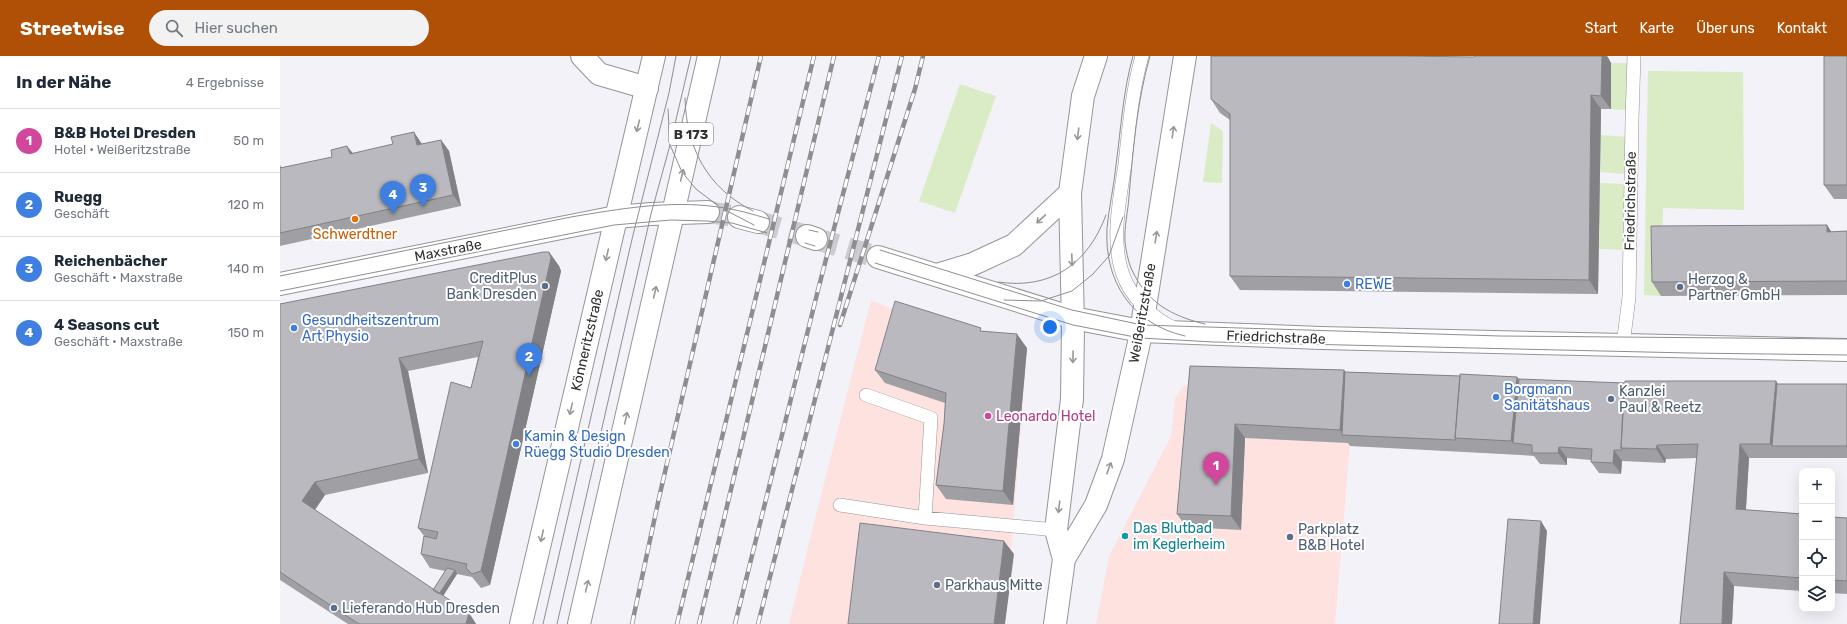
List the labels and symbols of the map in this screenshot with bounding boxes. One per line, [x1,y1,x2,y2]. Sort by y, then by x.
one-way arrow [634,119,641,132]
road number: B 173 [669,123,713,145]
one-way arrow [1169,126,1177,139]
one-way arrow [1074,127,1082,140]
street label: Friedrichstraße [1621,151,1640,251]
one-way arrow [678,169,686,182]
pin: 3 [410,174,436,207]
pin: 4 [380,181,406,214]
marker: Schwerdtner [350,214,360,224]
one-way arrow [1036,215,1046,224]
place label: Schwerdtner [313,226,398,243]
one-way arrow [1152,231,1160,244]
street label: Maxstraße [413,236,483,265]
one-way arrow [603,248,610,261]
one-way arrow [1068,253,1075,266]
street label: Weißeritzstraße [1125,262,1160,364]
place label: CreditPlus Bank Dresden [446,270,537,303]
place label: Herzog & Partner GmbH [1688,271,1780,304]
place label: REWE [1355,276,1392,293]
marker: REWE [1342,279,1352,289]
marker: CreditPlus Bank Dresden [540,281,550,291]
marker: Herzog & Partner GmbH [1675,282,1685,292]
one-way arrow [651,285,659,298]
street label: Könneritzstraße [568,287,607,393]
place label: Gesundheitszentrum Art Physio [302,312,439,345]
your location [1040,317,1060,337]
marker: Gesundheitszentrum Art Physio [289,323,299,333]
street label: Friedrichstraße [1226,327,1326,348]
pin: 2 [516,343,542,376]
one-way arrow [1069,350,1077,363]
place label: Borgmann Sanitätshaus [1504,381,1590,414]
place label: Kanzlei Paul & Reetz [1619,383,1701,416]
marker: Borgmann Sanitätshaus [1491,392,1501,402]
marker: Kanzlei Paul & Reetz [1606,394,1616,404]
one-way arrow [567,402,575,415]
place label: Leonardo Hotel [996,408,1095,425]
marker: Leonardo Hotel [983,411,993,421]
one-way arrow [622,412,630,425]
place label: Kamin & Design Rüegg Studio Dresden [524,428,670,461]
marker: Kamin & Design Rüegg Studio Dresden [511,439,521,449]
pin: 1 [1203,452,1229,485]
one-way arrow [1106,463,1114,475]
one-way arrow [1055,500,1063,513]
place label: Das Blutbad im Keglerheim [1133,520,1225,553]
place label: Parkplatz B&B Hotel [1298,521,1365,554]
one-way arrow [537,529,545,542]
marker: Das Blutbad im Keglerheim [1120,531,1130,541]
marker: Parkplatz B&B Hotel [1285,532,1295,542]
place label: Parkhaus Mitte [945,577,1043,594]
one-way arrow [584,580,592,593]
marker: Parkhaus Mitte [932,580,942,590]
place label: Lieferando Hub Dresden [342,600,500,617]
marker: Lieferando Hub Dresden [329,603,339,613]

